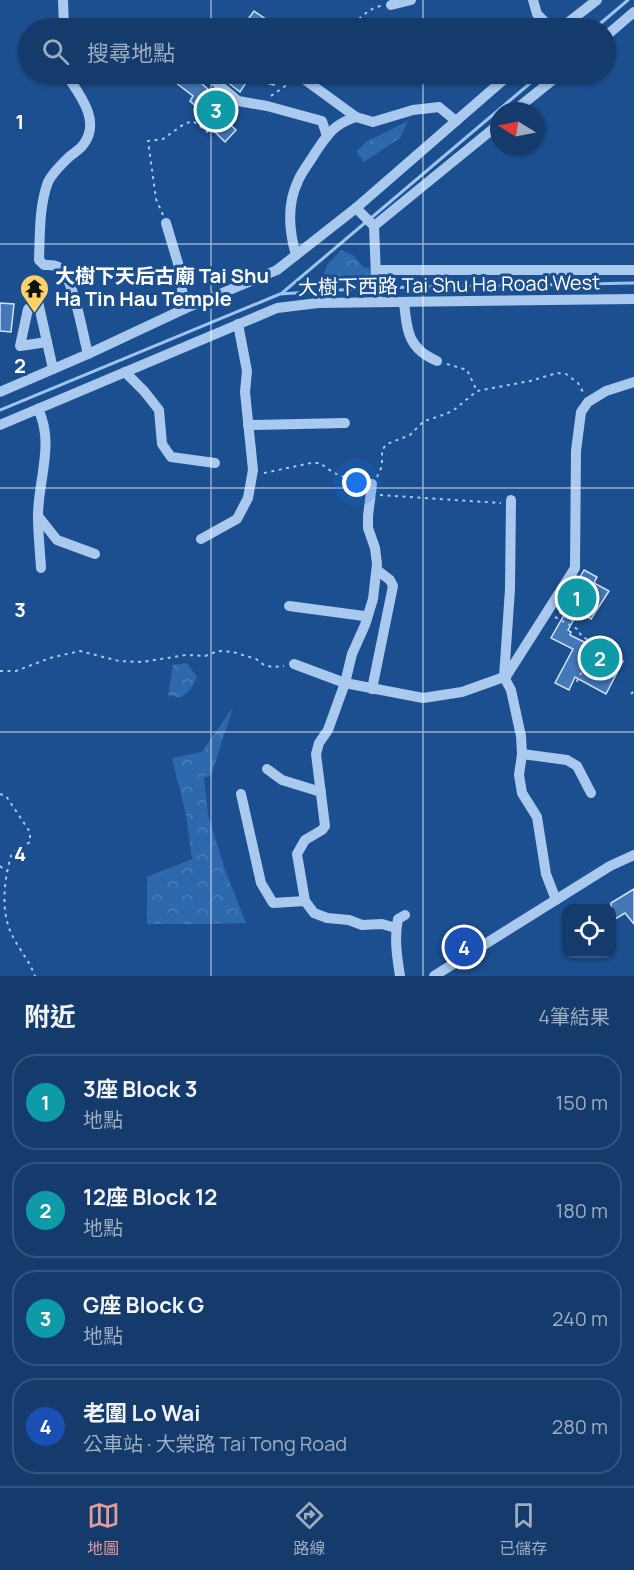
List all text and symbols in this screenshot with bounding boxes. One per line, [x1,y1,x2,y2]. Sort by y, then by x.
search box [18,18,616,84]
icon: search [39,35,72,68]
text: 搜尋地點 [87,38,175,68]
pin: 3 [196,88,236,132]
north arrow [490,102,544,156]
text: 1 [16,108,24,135]
place label: 大樹下天后古廟 Tai Shu Ha Tin Hau Temple [55,262,269,312]
street label: 大樹下西路 Tai Shu Ha Road West [298,268,600,301]
temple icon: 大樹下天后古廟 Tai Shu Ha Tin Hau Temple [18,272,50,314]
text: 2 [14,352,26,379]
your location [342,468,371,497]
pin: 1 [558,576,596,620]
text: 3 [14,596,26,623]
pin: 2 [580,636,620,680]
text: 4 [14,840,26,867]
map controls [562,904,616,958]
button: locate [562,904,616,958]
pin: 4 [444,924,484,970]
text: 附近 [24,998,76,1034]
text: 4筆結果 [538,1003,610,1030]
text: 3座 Block 3 [83,1074,198,1104]
text: 1 [41,1089,50,1116]
text: 150 m [555,1089,608,1116]
text: 地點 [83,1106,123,1133]
text: 12座 Block 12 [83,1182,217,1212]
text: 2 [40,1197,51,1224]
text: 180 m [555,1197,608,1224]
text: 地點 [83,1214,123,1241]
text: G座 Block G [83,1290,204,1320]
text: 3 [40,1305,51,1332]
text: 240 m [552,1305,608,1332]
text: 地點 [83,1322,123,1349]
text: 老圍 Lo Wai [83,1398,200,1428]
text: 4 [39,1413,52,1440]
text: 280 m [552,1413,608,1440]
text: 公車站 · 大棠路 Tai Tong Road [83,1430,347,1457]
tab: 地圖 [87,1499,120,1559]
tab: 路線 [293,1499,326,1559]
tab: 已儲存 [499,1499,547,1559]

